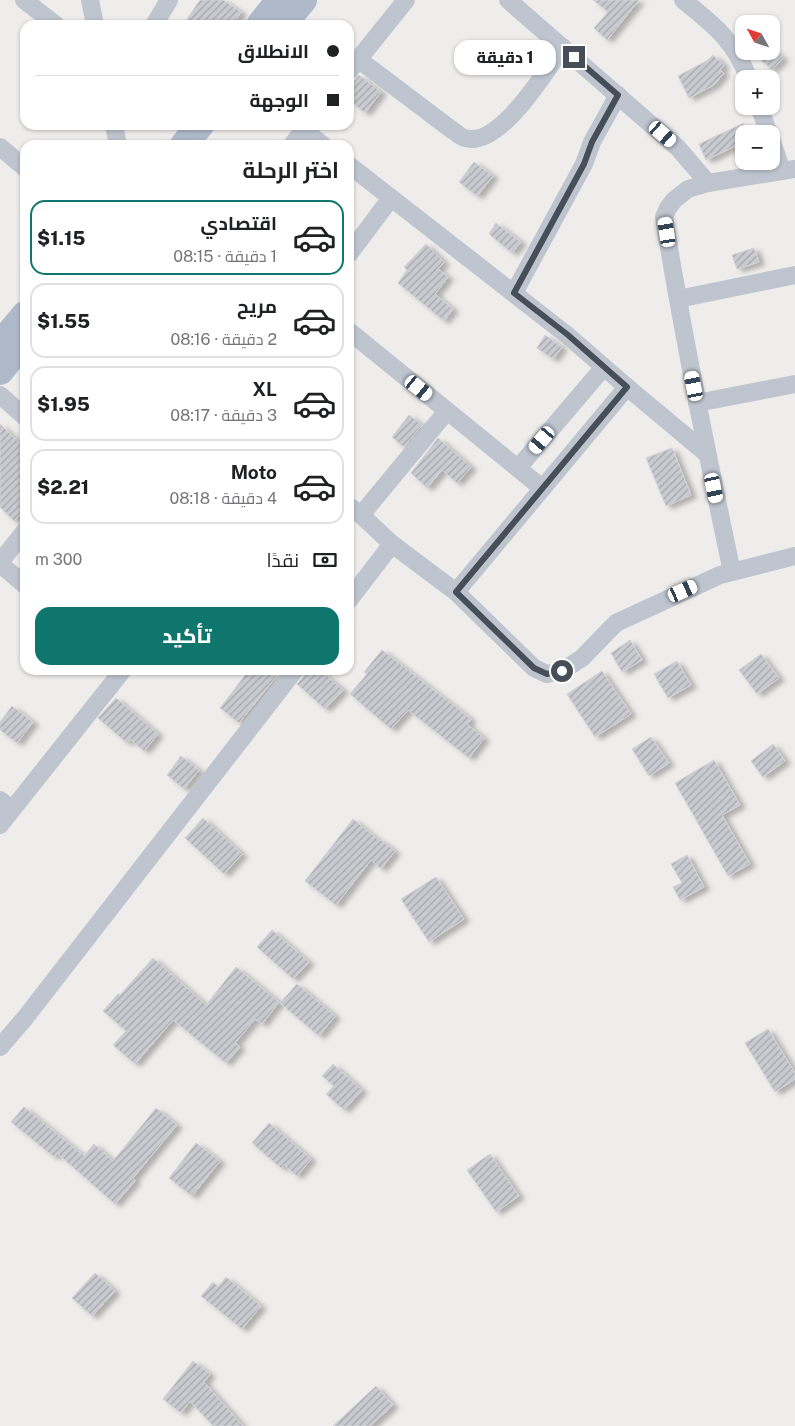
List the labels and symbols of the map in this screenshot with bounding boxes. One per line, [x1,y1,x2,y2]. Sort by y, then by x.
north arrow [735,15,780,60]
callout: 1 دقيقة [454,40,556,74]
route end [563,46,585,68]
car [646,118,679,150]
car [657,216,676,248]
car [683,370,704,402]
car [402,373,435,403]
car [526,424,557,456]
car [703,472,724,504]
car [666,578,699,604]
route start [551,660,573,682]

